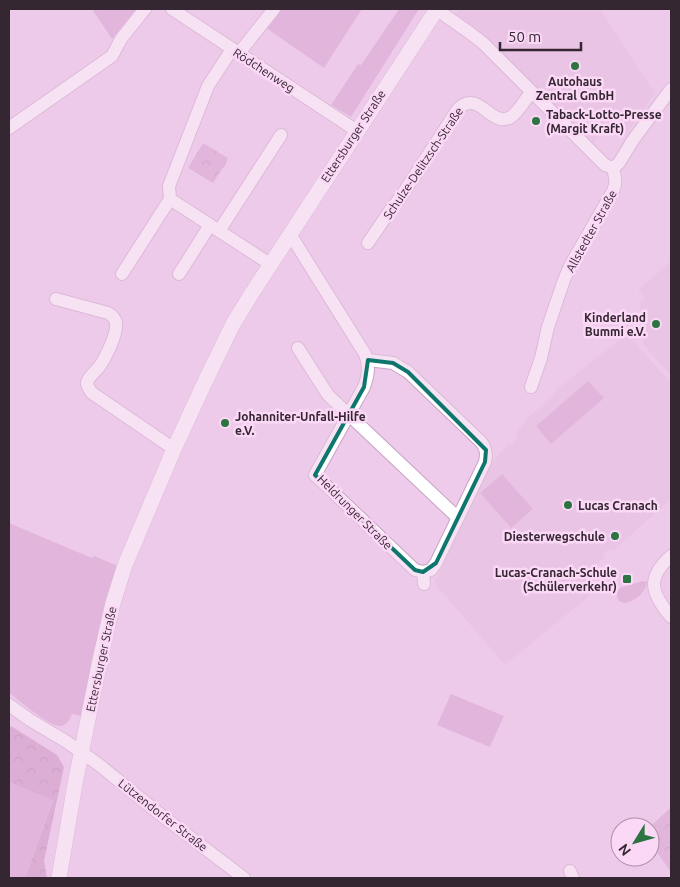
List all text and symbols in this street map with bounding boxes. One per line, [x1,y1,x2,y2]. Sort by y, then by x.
scale bar [500,20,581,52]
text: 50 m [508,28,541,45]
street label: Rödchenweg [231,45,297,95]
marker: Autohaus Zentral GmbH [569,60,581,72]
place label: Autohaus Zentral GmbH [536,75,614,102]
street label: Ettersburger Straße [318,87,388,185]
street label: Schulze-Delitzsch-Straße [381,105,465,221]
place label: Taback-Lotto-Presse (Margit Kraft) [546,108,662,136]
marker: Taback-Lotto-Presse (Margit Kraft) [530,115,542,127]
street label: Allstedter Straße [563,188,619,274]
place label: Kinderland Bummi e.V. [584,311,646,338]
marker: Kinderland Bummi e.V. [650,318,662,330]
place label: Johanniter-Unfall-Hilfe e.V. [235,410,366,437]
marker: Johanniter-Unfall-Hilfe e.V. [219,417,231,429]
street label: Heldrunger Straße [315,472,395,552]
marker: Lucas Cranach [562,499,574,511]
place label: Lucas Cranach [578,499,658,512]
place label: Diesterwegschule [504,530,605,543]
marker: Diesterwegschule [609,530,621,542]
place label: Lucas-Cranach-Schule (Schülerverkehr) [495,566,617,594]
marker: Lucas-Cranach-Schule (Schülerverkehr) [621,573,633,585]
street label: Ettersburger Straße [83,605,119,713]
street label: Lützendorfer Straße [116,776,210,854]
north arrow [610,817,660,867]
text: N [615,841,634,859]

